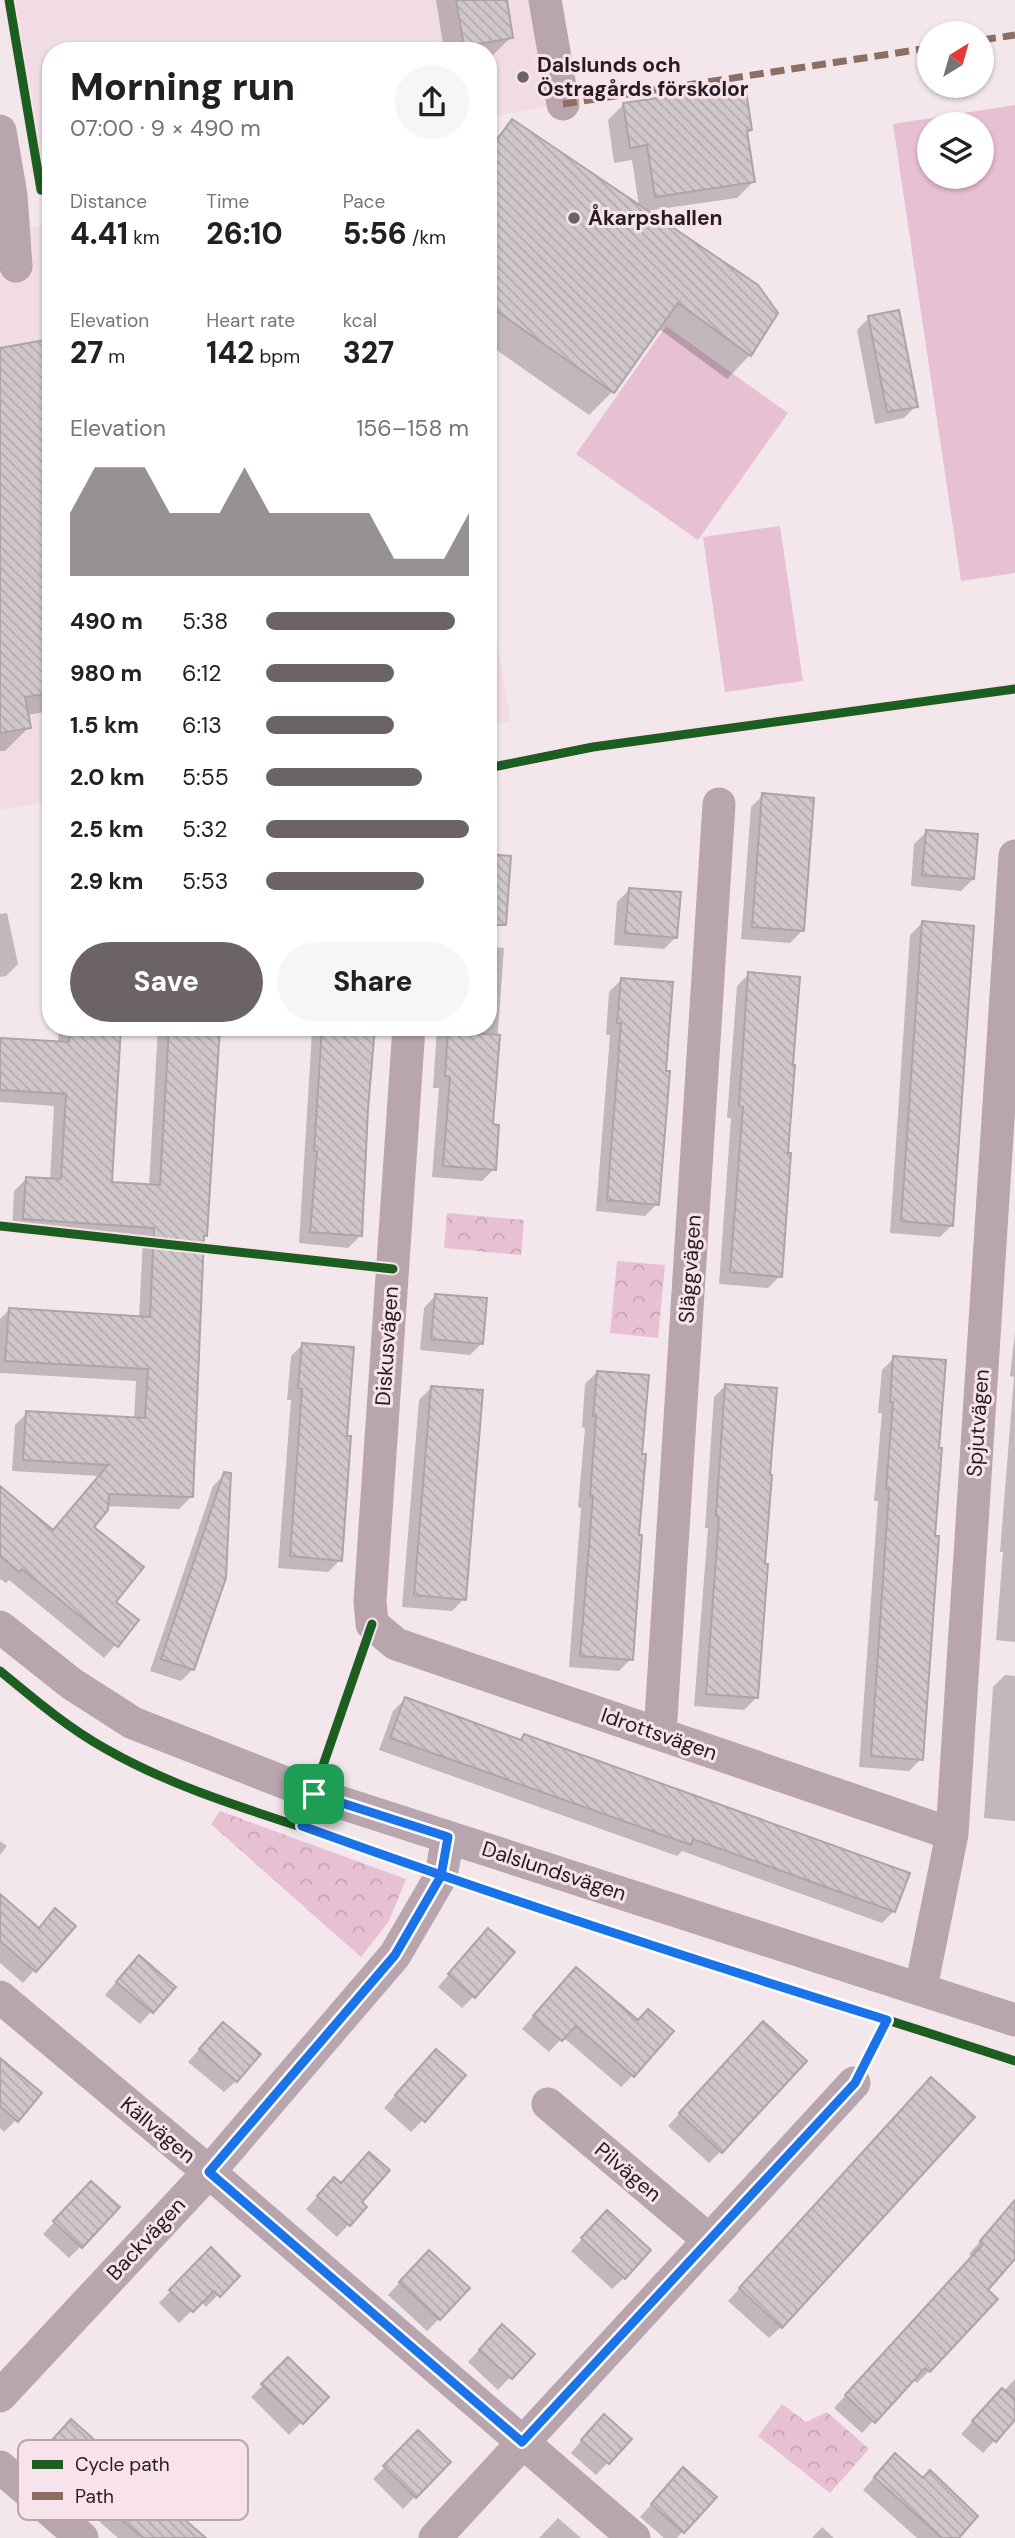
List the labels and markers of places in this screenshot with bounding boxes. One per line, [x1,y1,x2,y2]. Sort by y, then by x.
place label: Dalslunds och Östragårds förskolor [537,51,749,103]
marker: Dalslunds och Östragårds förskolor [515,69,531,85]
place label: Åkarpshallen [588,203,723,232]
marker: Åkarpshallen [566,210,582,226]
pin [284,1764,344,1824]

